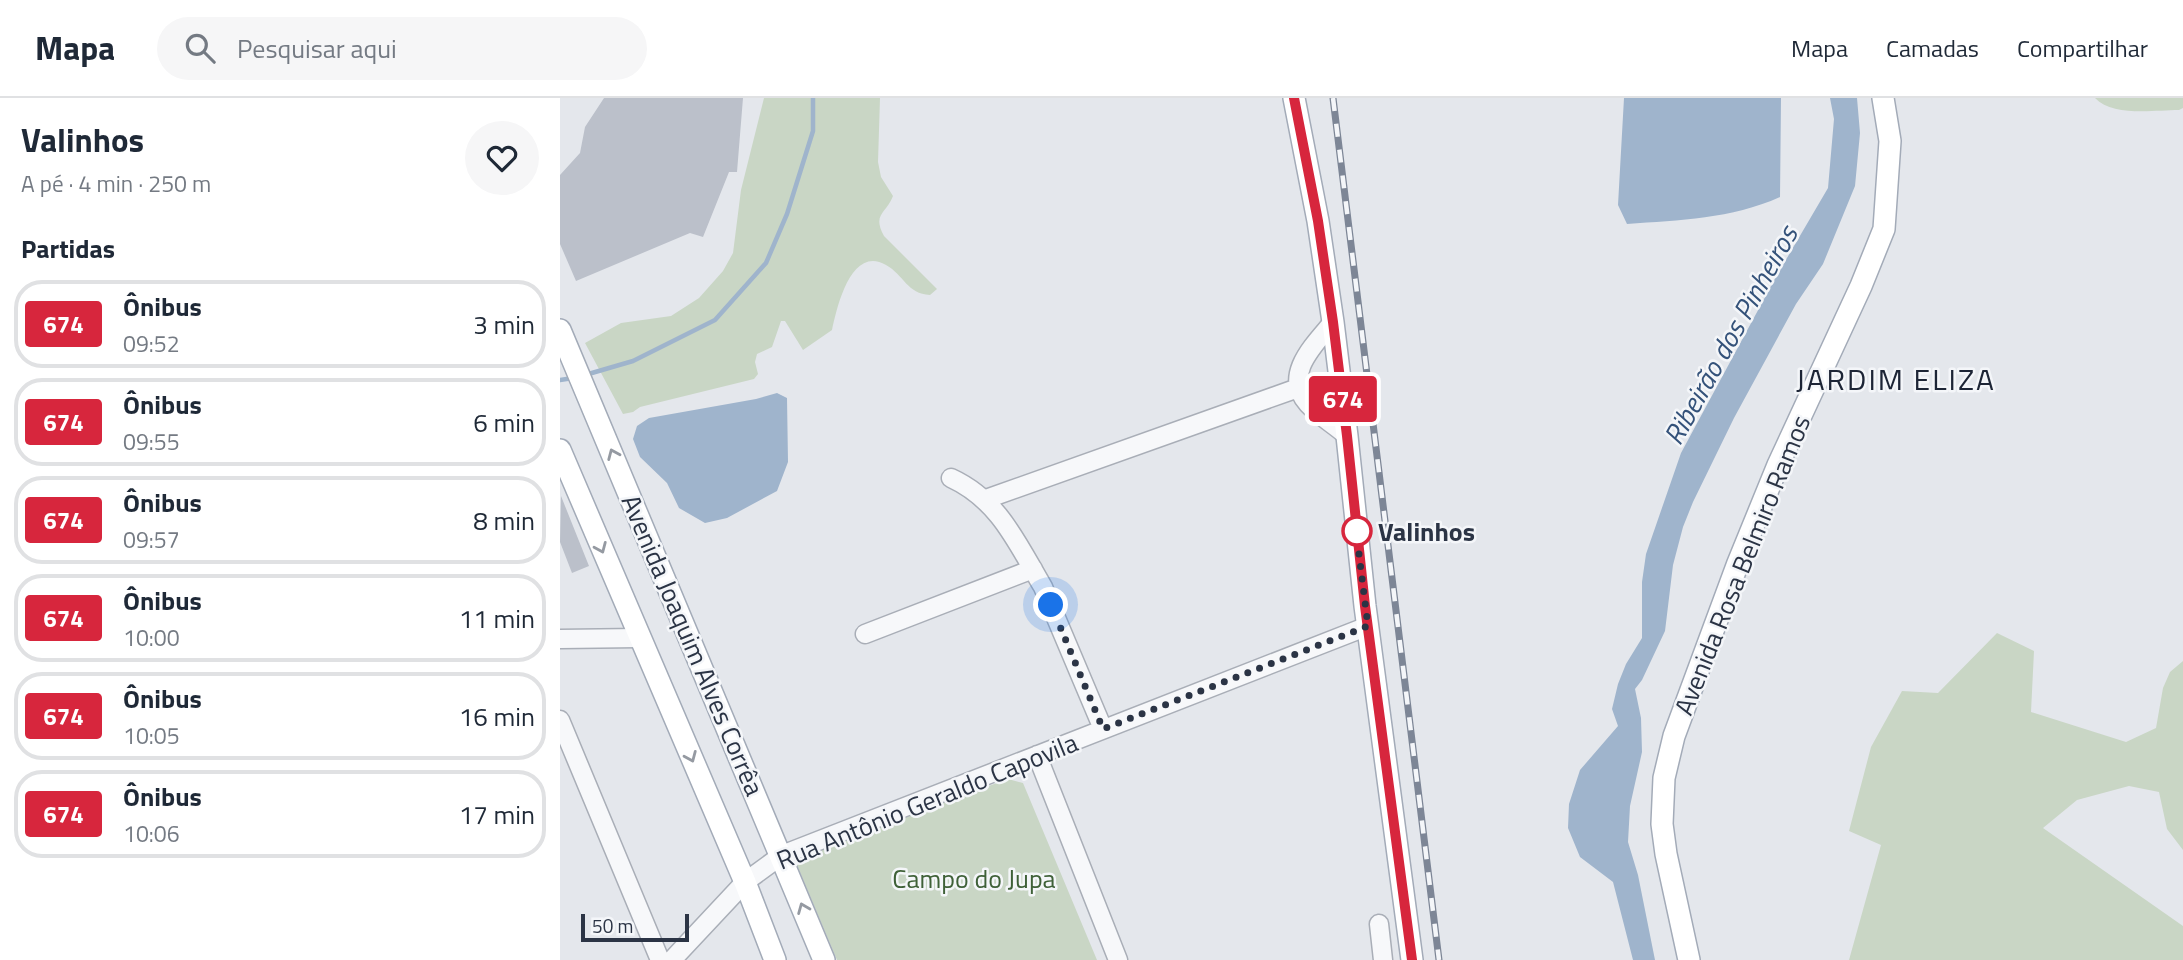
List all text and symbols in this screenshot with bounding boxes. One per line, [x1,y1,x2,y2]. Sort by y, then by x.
search box [157,17,647,80]
text: Mapa [35,23,115,73]
icon: search [181,29,219,67]
text: Pesquisar aqui [237,29,397,68]
text: Mapa [1791,30,1848,66]
text: Camadas [1886,30,1979,66]
text: Compartilhar [2017,30,2148,66]
text: Valinhos [21,115,144,165]
button: heart [465,121,539,195]
text: A pé · 4 min · 250 m [21,166,211,201]
water label: Ribeirão dos Pinheiros [1652,216,1809,452]
text: Partidas [21,229,115,268]
text: Ônibus [123,287,202,326]
text: 3 min [473,305,535,344]
text: 674 [43,306,84,342]
text: 09:52 [123,326,180,361]
district label: JARDIM ELIZA [1796,356,1996,402]
line badge: 674 [1303,376,1383,422]
text: 674 [1323,381,1363,417]
text: Ônibus [123,385,202,424]
text: 6 min [473,403,535,442]
text: 674 [43,404,84,440]
street label: Avenida Rosa Belmiro Ramos [1664,409,1820,721]
text: 09:55 [123,424,180,459]
one-way arrow [607,448,621,460]
text: Ônibus [123,483,202,522]
street label: Avenida Joaquim Alves Corrêa [612,488,774,802]
text: 8 min [473,501,535,540]
text: 674 [43,502,84,538]
place label: Valinhos [1378,512,1475,551]
marker: Valinhos [1342,516,1372,546]
text: 09:57 [123,522,180,557]
one-way arrow [593,540,607,553]
text: Ônibus [123,581,202,620]
your location [1033,587,1068,622]
text: 11 min [459,599,535,638]
text: 674 [43,600,84,636]
text: 10:00 [123,620,180,655]
text: Ônibus [123,679,202,718]
text: 16 min [459,697,535,736]
text: 674 [43,698,84,734]
text: 10:05 [123,718,180,753]
street label: Rua Antônio Geraldo Capovila [771,723,1083,879]
one-way arrow [682,750,696,762]
text: Ônibus [123,777,202,816]
text: 17 min [459,795,535,834]
text: 674 [43,796,84,832]
text: 10:06 [123,816,180,851]
park label: Campo do Jupa [892,859,1056,898]
one-way arrow [798,902,812,914]
scale bar [581,911,690,943]
text: 50 m [592,911,633,940]

